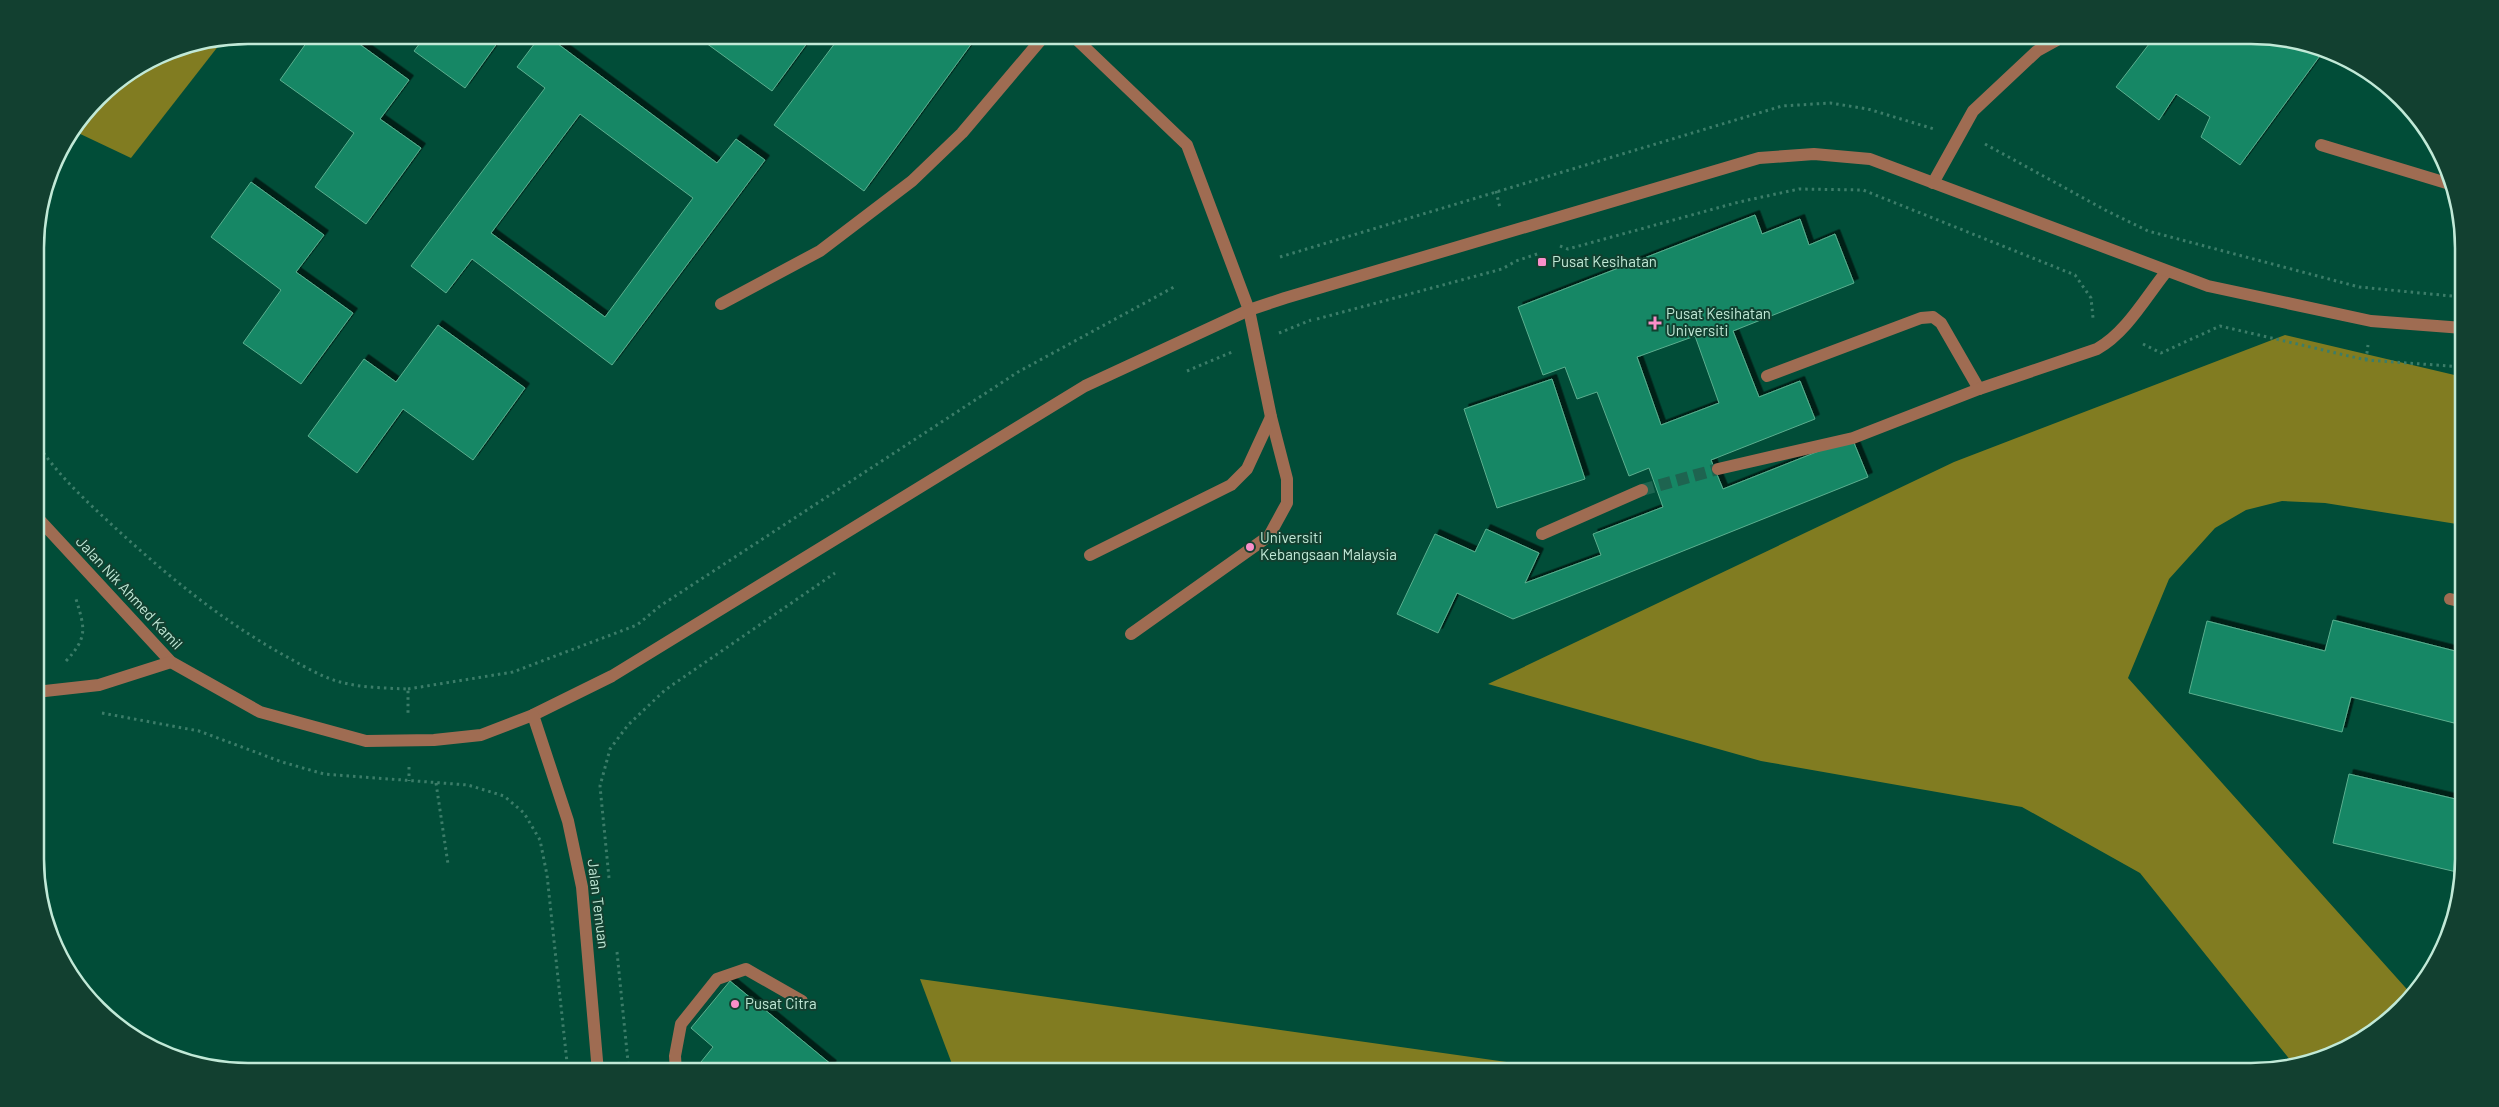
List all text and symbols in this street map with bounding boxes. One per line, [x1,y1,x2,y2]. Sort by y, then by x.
place label: Pusat Kesihatan [1552,252,1657,270]
marker: Pusat Kesihatan [1536,256,1548,268]
place label: Pusat Kesihatan Universiti [1666,304,1771,339]
marker: Pusat Kesihatan Universiti [1648,316,1662,330]
place label: Universiti Kebangsaan Malaysia [1260,528,1397,563]
street label: Jalan Nik Ahmed Kamil [73,532,187,653]
marker: Universiti Kebangsaan Malaysia [1244,541,1256,553]
street label: Jalan Temuan [585,858,613,950]
place label: Pusat Citra [745,994,817,1012]
marker: Pusat Citra [729,998,741,1010]

